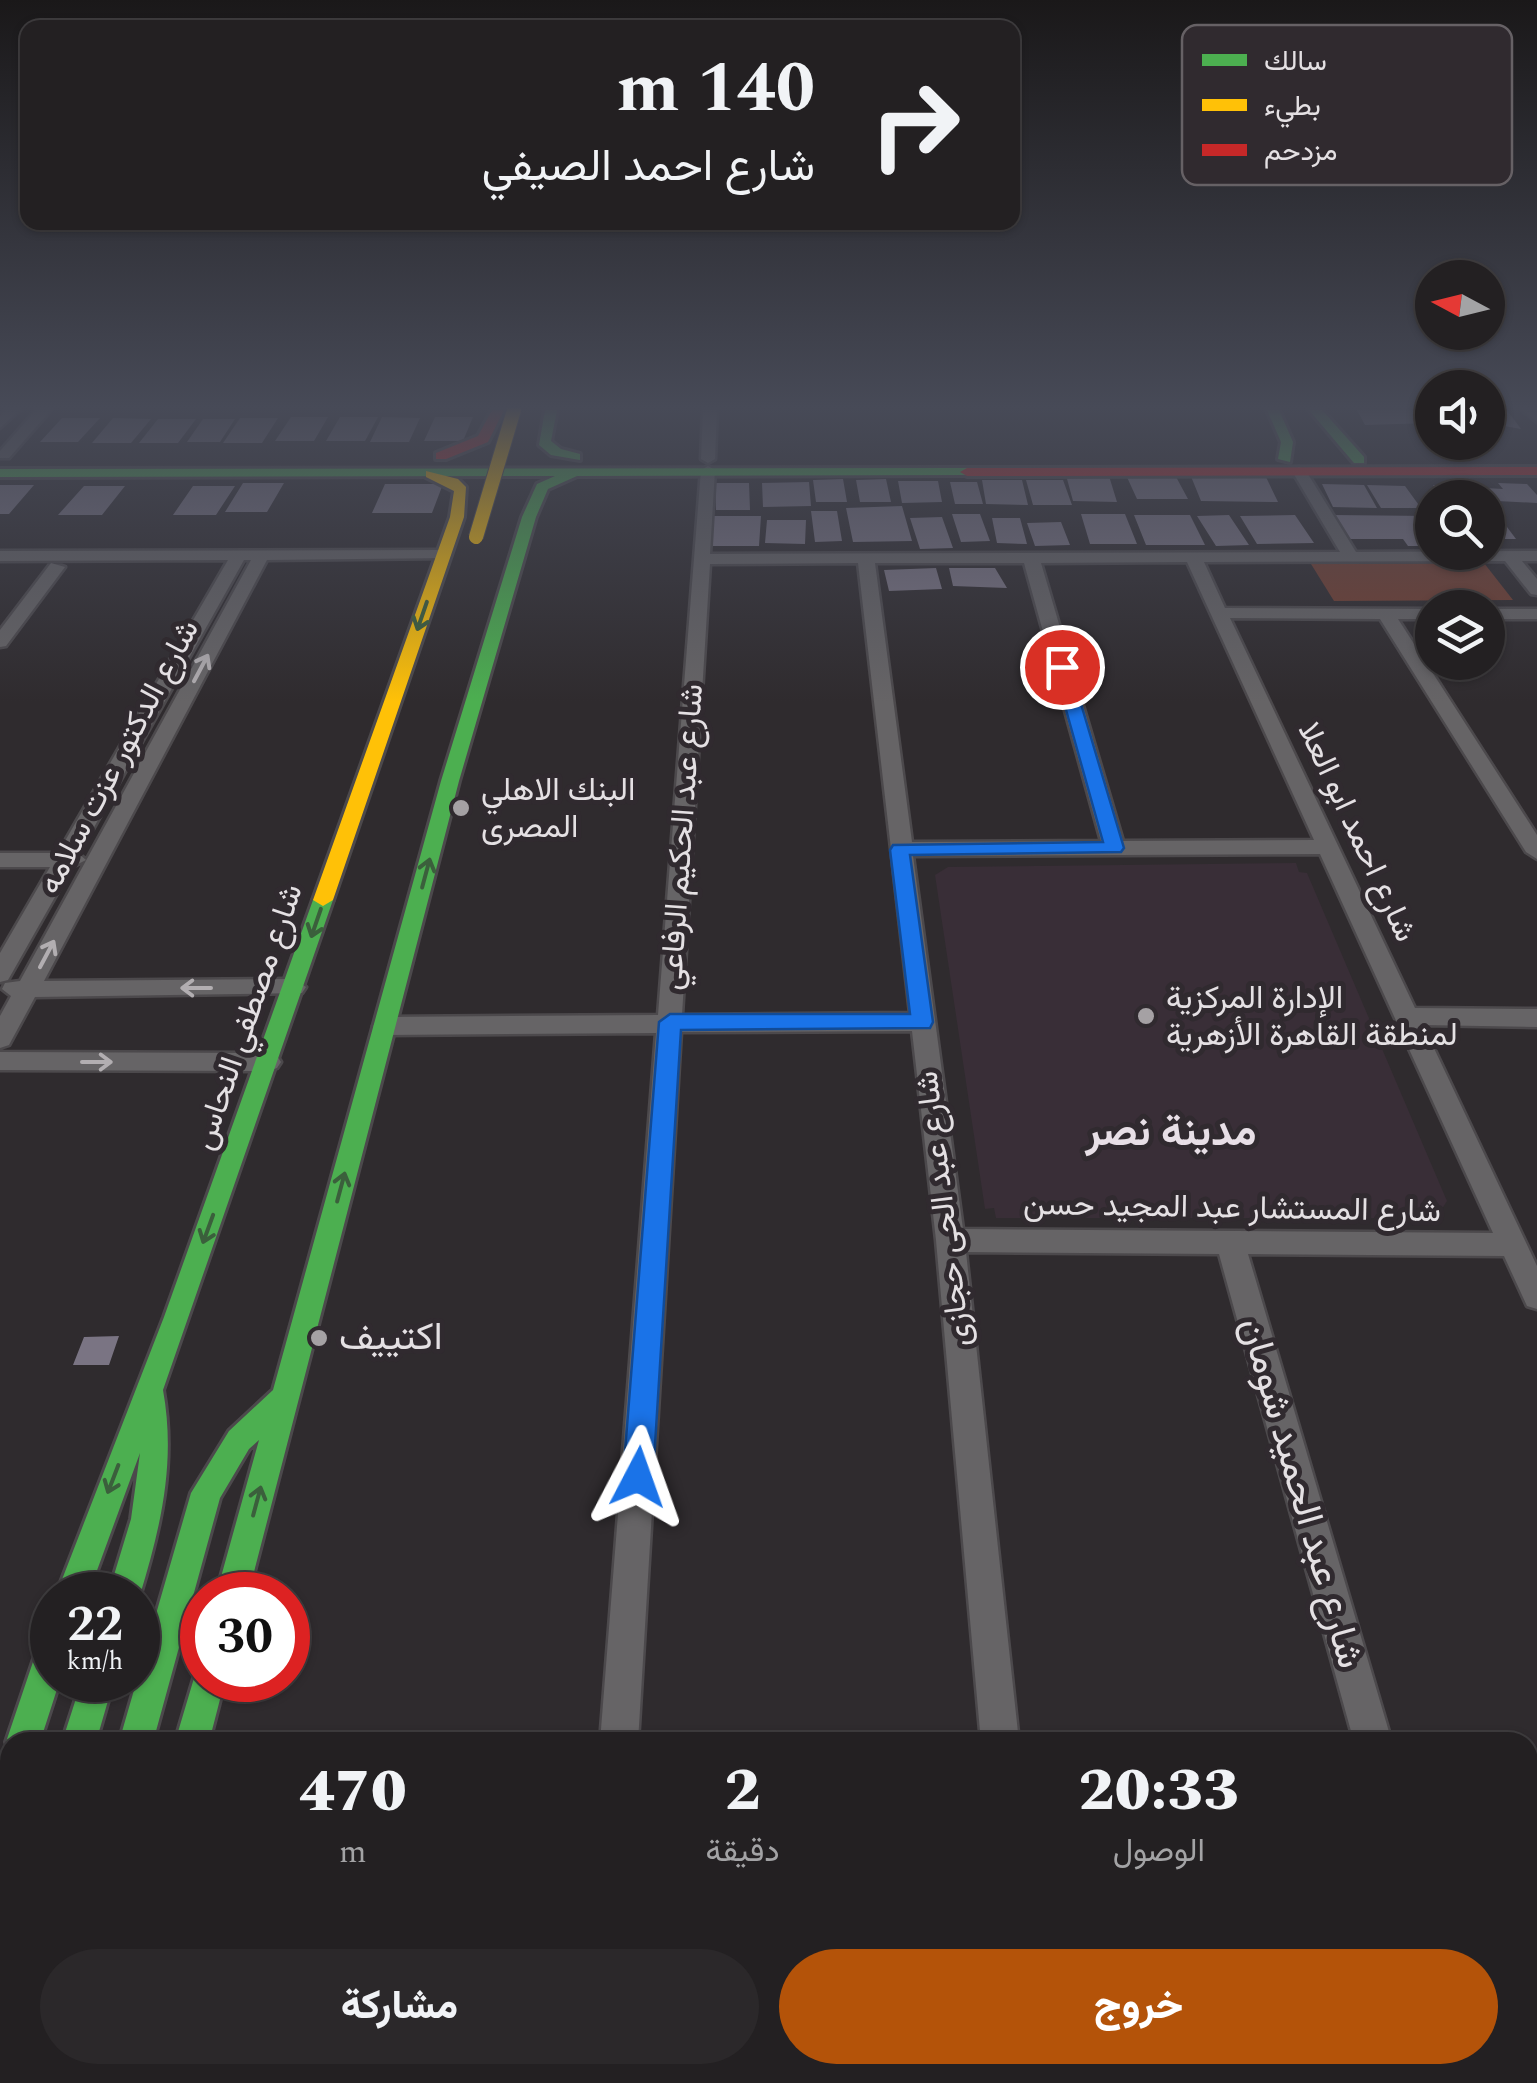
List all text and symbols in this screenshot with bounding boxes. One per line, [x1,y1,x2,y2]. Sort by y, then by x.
legend [1182,25,1512,185]
text: 140 m [617,36,815,142]
text: سالك [1264,40,1327,83]
icon: right [850,60,980,190]
text: بطيء [1264,85,1321,128]
text: مزدحم [1264,130,1337,173]
text: شارع احمد الصيفي [482,132,815,201]
north arrow [1415,260,1505,350]
map controls [1415,260,1505,680]
button: sound [1415,370,1505,460]
button: search [1415,480,1505,570]
button: layers [1415,590,1505,680]
one-way arrow [412,599,430,630]
street label: شارع الدكتور عزت سلامه [26,611,212,903]
pin [1020,625,1105,710]
icon: arrive [1035,640,1090,695]
one-way arrow [192,653,211,683]
street label: شارع عبد الحكيم الرفاعي [647,682,717,992]
street label: شارع احمد ابو العلا [1285,714,1429,950]
place label: البنك الاهلي المصرى [481,766,635,852]
marker: البنك الاهلي المصرى [450,797,472,819]
one-way arrow [417,858,436,889]
street label: شارع مصطفي النحاس [179,877,317,1157]
one-way arrow [305,906,323,938]
one-way arrow [37,939,57,969]
place label: الإدارة المركزية لمنطقة القاهرة الأزهرية [1166,974,1458,1060]
one-way arrow [181,978,214,998]
marker: الإدارة المركزية لمنطقة القاهرة الأزهرية [1135,1005,1157,1027]
one-way arrow [80,1052,113,1072]
street label: شارع عبد الحى حجازى [903,1068,985,1350]
district label: مدينة نصر [1084,1101,1257,1164]
one-way arrow [333,1172,352,1203]
street label: شارع المستشار عبد المجيد حسن [1023,1180,1441,1236]
one-way arrow [198,1213,216,1244]
place label: اكتييف [339,1309,442,1367]
street label: شارع عبد الحميد شومان [1223,1311,1379,1675]
marker: اكتييف [308,1327,330,1349]
position arrow [586,1425,690,1529]
one-way arrow [103,1463,121,1494]
one-way arrow [249,1486,268,1517]
speed limit sign: 30 [180,1572,310,1702]
text: 22 [67,1587,123,1663]
text: km/h [67,1643,123,1681]
text: 2 [725,1745,761,1837]
text: 20:33 [1078,1745,1239,1837]
text: 470 [299,1746,407,1838]
text: دقيقة [706,1827,780,1876]
text: الوصول [1113,1827,1205,1876]
text: m [339,1828,367,1877]
button: مشاركة [40,1949,759,2064]
button: خروج [779,1949,1498,2064]

